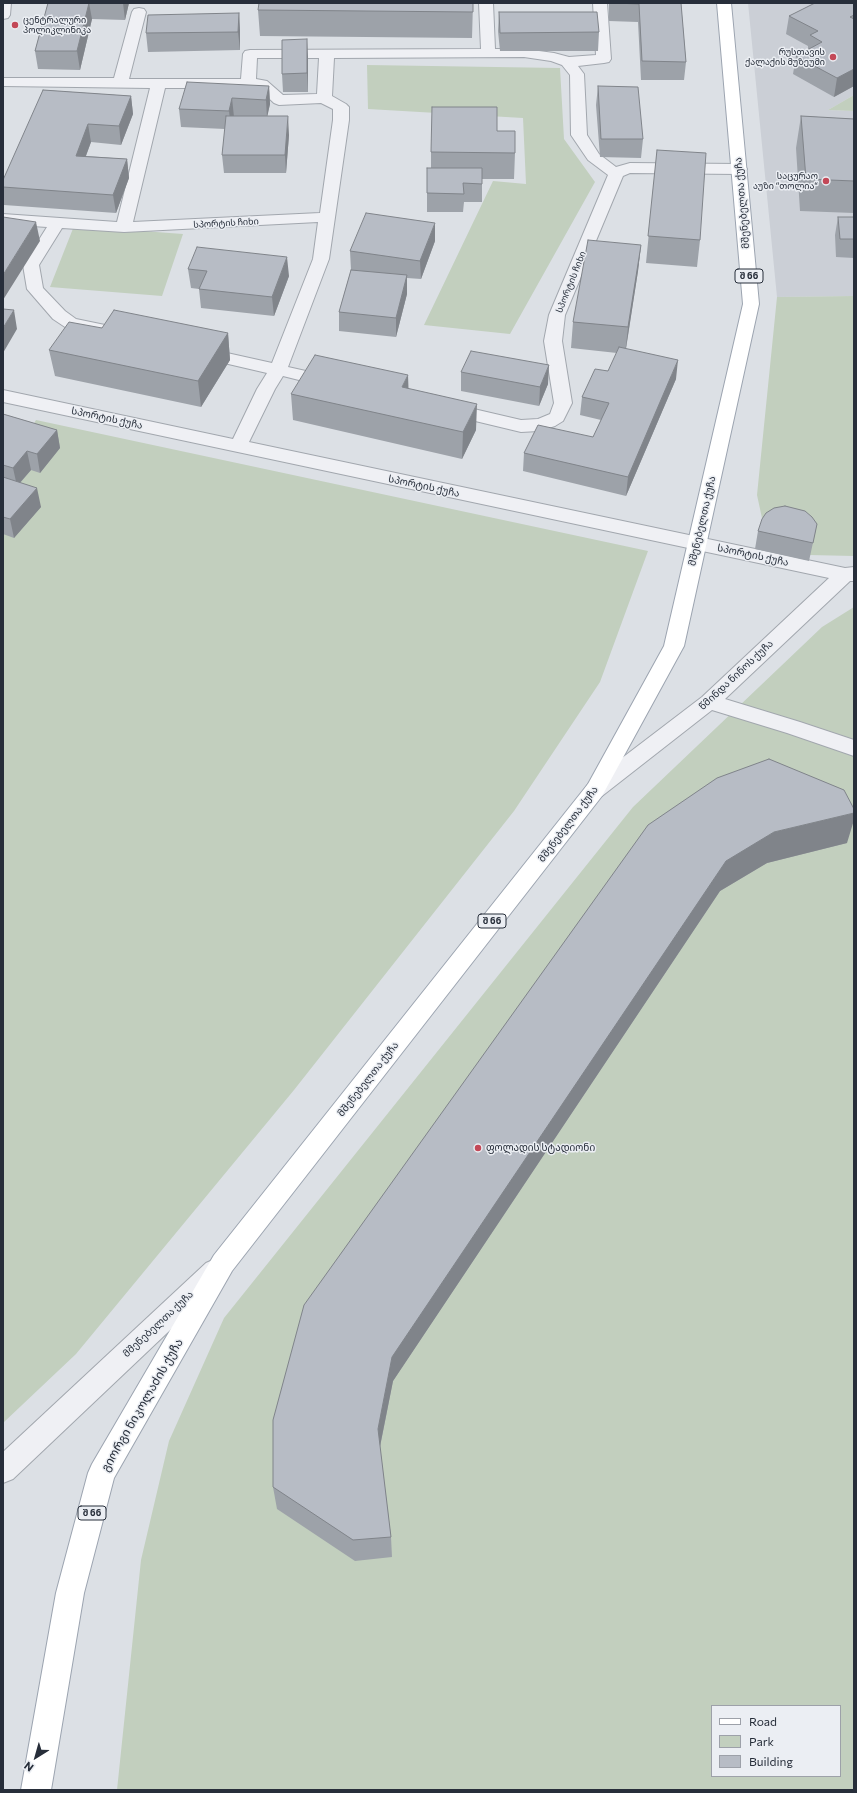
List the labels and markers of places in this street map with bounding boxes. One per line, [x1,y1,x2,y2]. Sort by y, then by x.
place label: ცენტრალური პოლიკლინიკა [23,15,91,36]
marker: ცენტრალური პოლიკლინიკა [10,20,20,30]
place label: რუსთავის ქალაქის მუზეუმი [745,47,825,68]
marker: რუსთავის ქალაქის მუზეუმი [828,52,838,62]
place label: საცურაო აუზი “თოლია“ [753,171,818,192]
marker: საცურაო აუზი “თოლია“ [821,176,831,186]
place label: ფოლადის სტადიონი [486,1142,595,1154]
marker: ფოლადის სტადიონი [473,1143,483,1153]

